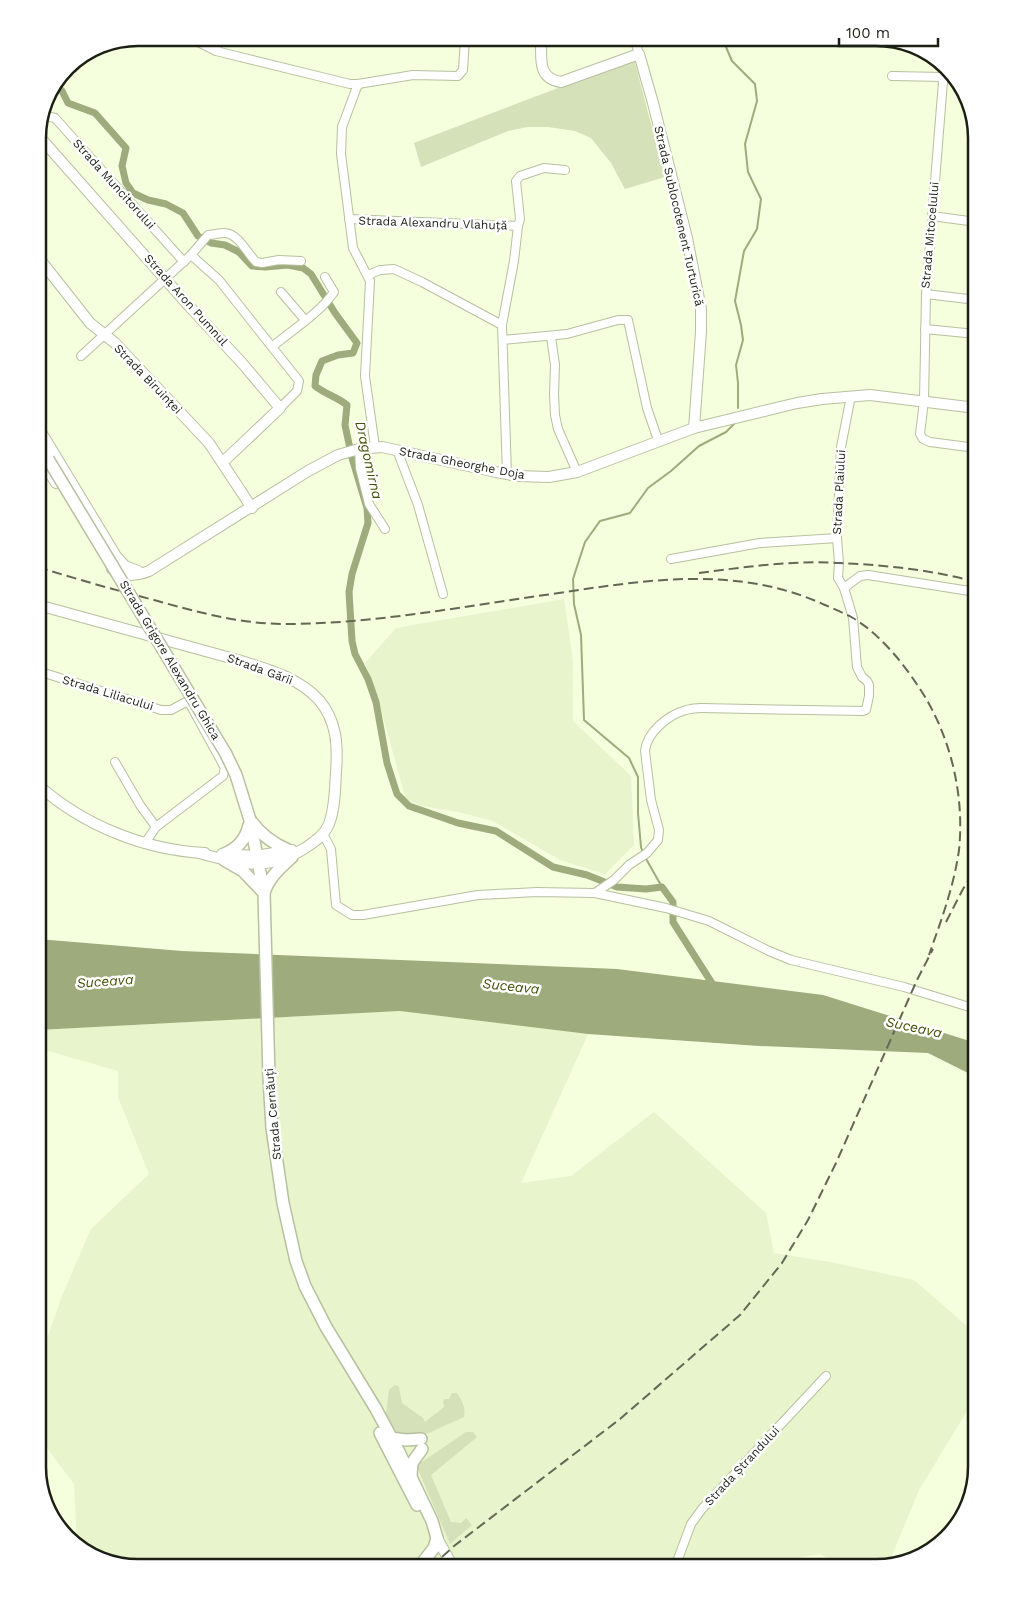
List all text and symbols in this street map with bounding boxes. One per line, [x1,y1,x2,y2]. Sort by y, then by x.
scale bar [839,15,938,47]
text: 100 m [846,24,890,42]
street label: Strada Sublocotenent Turturică [651,125,707,308]
street label: Strada Muncitorului [70,136,158,232]
street label: Strada Mitocelului [918,181,942,289]
street label: Strada Alexandru Vlahuță [358,213,508,233]
street label: Strada Aron Pumnul [141,252,231,349]
street label: Strada Biruinței [111,341,185,417]
water label: Dragomirna [352,419,386,501]
street label: Strada Gheorghe Doja [398,444,526,482]
street label: Strada Plaiului [830,449,848,535]
street label: Strada Grigore Alexandru Ghica [117,578,223,742]
street label: Strada Gării [225,651,295,687]
street label: Strada Liliacului [61,672,155,714]
water label: Suceava [76,971,134,991]
water label: Suceava [482,975,541,997]
water label: Suceava [884,1013,944,1041]
street label: Strada Cernăuți [262,1067,284,1161]
street label: Strada Ștrandului [702,1423,782,1509]

